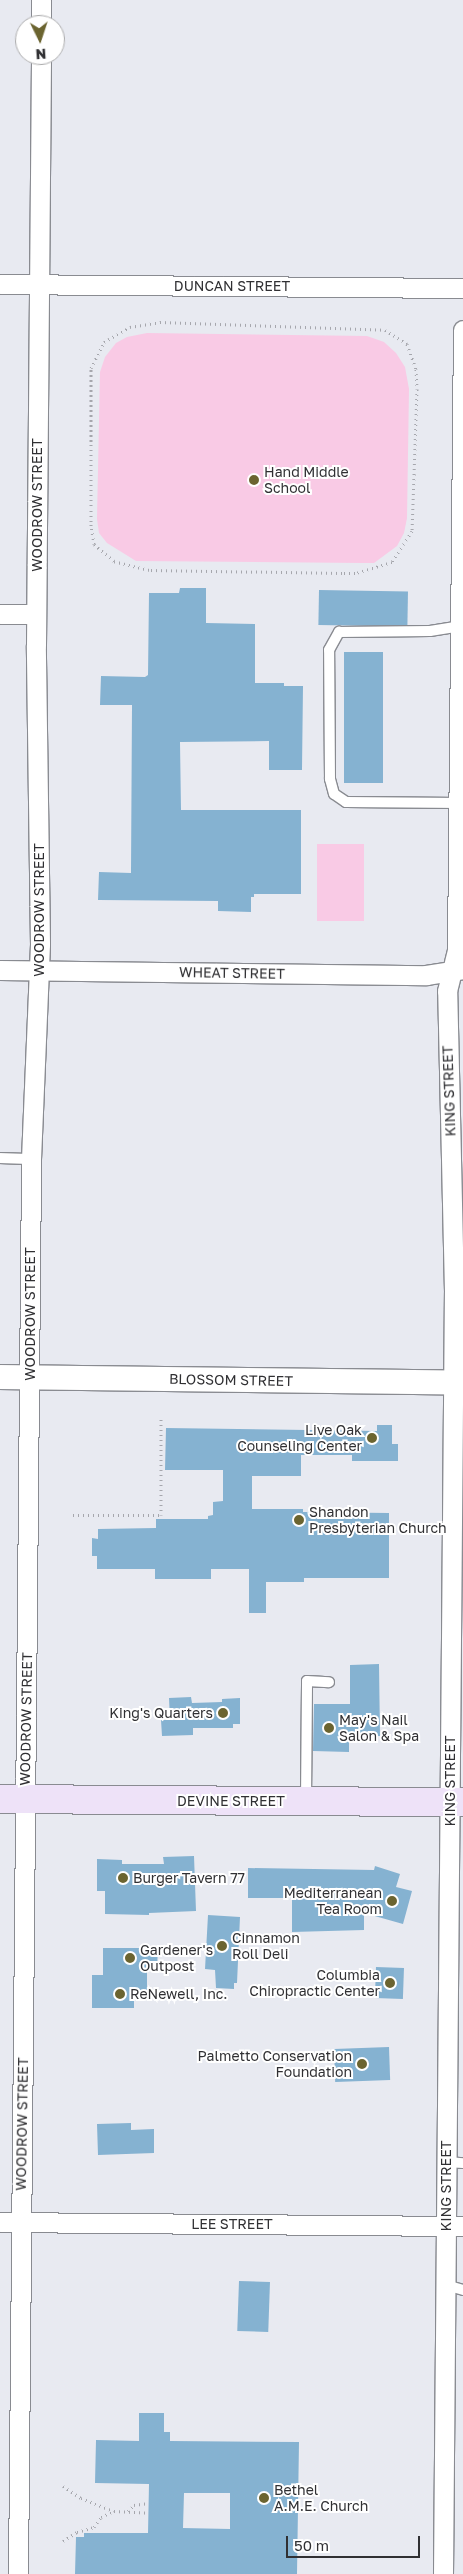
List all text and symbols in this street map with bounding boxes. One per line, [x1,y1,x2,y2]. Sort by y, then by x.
north arrow [15,15,65,65]
text: N [35,46,47,63]
street label: DUNCAN STREET [174,278,290,294]
street label: WOODROW STREET [29,438,45,572]
place label: Hand Middle School [264,464,349,497]
marker: Hand Middle School [248,474,260,486]
street label: WOODROW STREET [31,843,47,977]
street label: WHEAT STREET [179,964,285,982]
street label: KING STREET [439,1045,459,1137]
street label: WOODROW STREET [22,1247,38,1381]
street label: BLOSSOM STREET [169,1371,293,1389]
place label: Live Oak Counseling Center [237,1422,362,1454]
marker: Live Oak Counseling Center [366,1432,378,1444]
place label: Shandon Presbyterian Church [309,1504,447,1536]
marker: Shandon Presbyterian Church [293,1514,305,1526]
street label: WOODROW STREET [16,1652,36,1786]
place label: King's Quarters [109,1705,213,1721]
marker: King's Quarters [217,1707,229,1719]
place label: May's Nail Salon & Spa [339,1712,419,1744]
marker: May's Nail Salon & Spa [323,1722,335,1734]
street label: KING STREET [442,1736,458,1826]
street label: DEVINE STREET [177,1793,285,1809]
place label: Burger Tavern 77 [133,1870,245,1886]
marker: Burger Tavern 77 [117,1872,129,1884]
place label: Mediterranean Tea Room [284,1885,382,1918]
marker: Mediterranean Tea Room [386,1895,398,1907]
place label: Cinnamon Roll Deli [232,1930,300,1962]
marker: Cinnamon Roll Deli [216,1940,228,1952]
place label: Gardener's Outpost [140,1942,213,1974]
marker: Gardener's Outpost [124,1952,136,1964]
place label: Columbia Chiropractic Center [249,1967,380,2000]
marker: Columbia Chiropractic Center [384,1977,396,1989]
place label: ReNewell, Inc. [130,1986,227,2002]
marker: ReNewell, Inc. [114,1988,126,2000]
place label: Palmetto Conservation Foundation [198,2048,352,2080]
street label: WOODROW STREET [12,2057,32,2191]
marker: Palmetto Conservation Foundation [356,2058,368,2070]
street label: KING STREET [438,2141,454,2231]
street label: LEE STREET [191,2216,273,2232]
place label: Bethel A.M.E. Church [274,2482,368,2514]
marker: Bethel A.M.E. Church [258,2492,270,2504]
scale bar [288,2526,422,2558]
text: 50 m [294,2536,329,2554]

